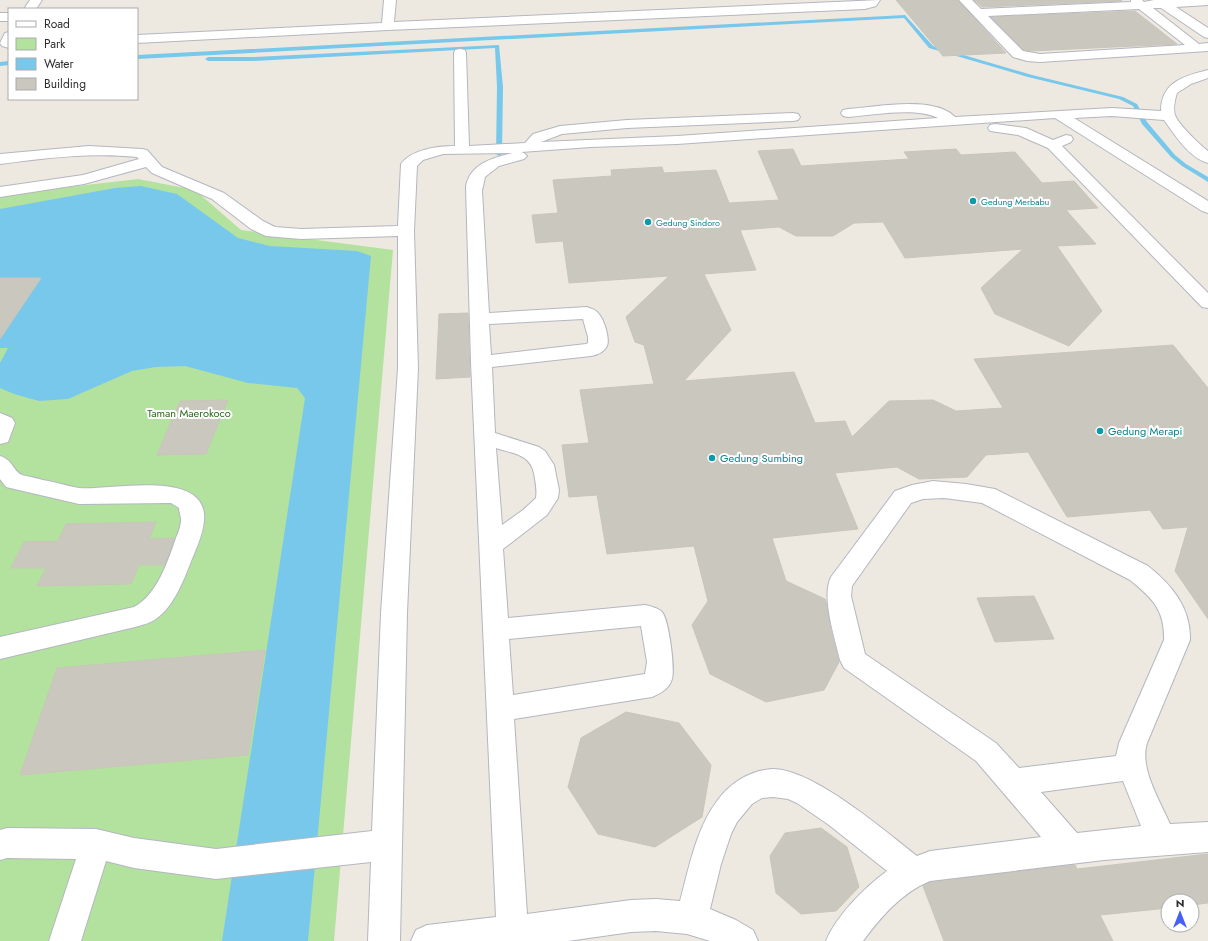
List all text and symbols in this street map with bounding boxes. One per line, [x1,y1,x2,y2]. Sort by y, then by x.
legend [8,8,138,100]
text: Road [44,15,70,33]
text: Park [44,35,66,53]
text: Water [44,55,75,73]
text: Building [44,75,86,93]
place label: Gedung Merbabu [981,195,1050,208]
marker: Gedung Merbabu [968,196,978,206]
place label: Gedung Sindoro [656,216,720,229]
marker: Gedung Sindoro [643,217,653,227]
park label: Taman Maerokoco [147,405,231,421]
place label: Gedung Merapi [1108,423,1182,439]
marker: Gedung Merapi [1095,426,1105,436]
place label: Gedung Sumbing [720,450,803,466]
marker: Gedung Sumbing [707,453,717,463]
north arrow [1160,893,1200,933]
text: N [1176,895,1184,911]

